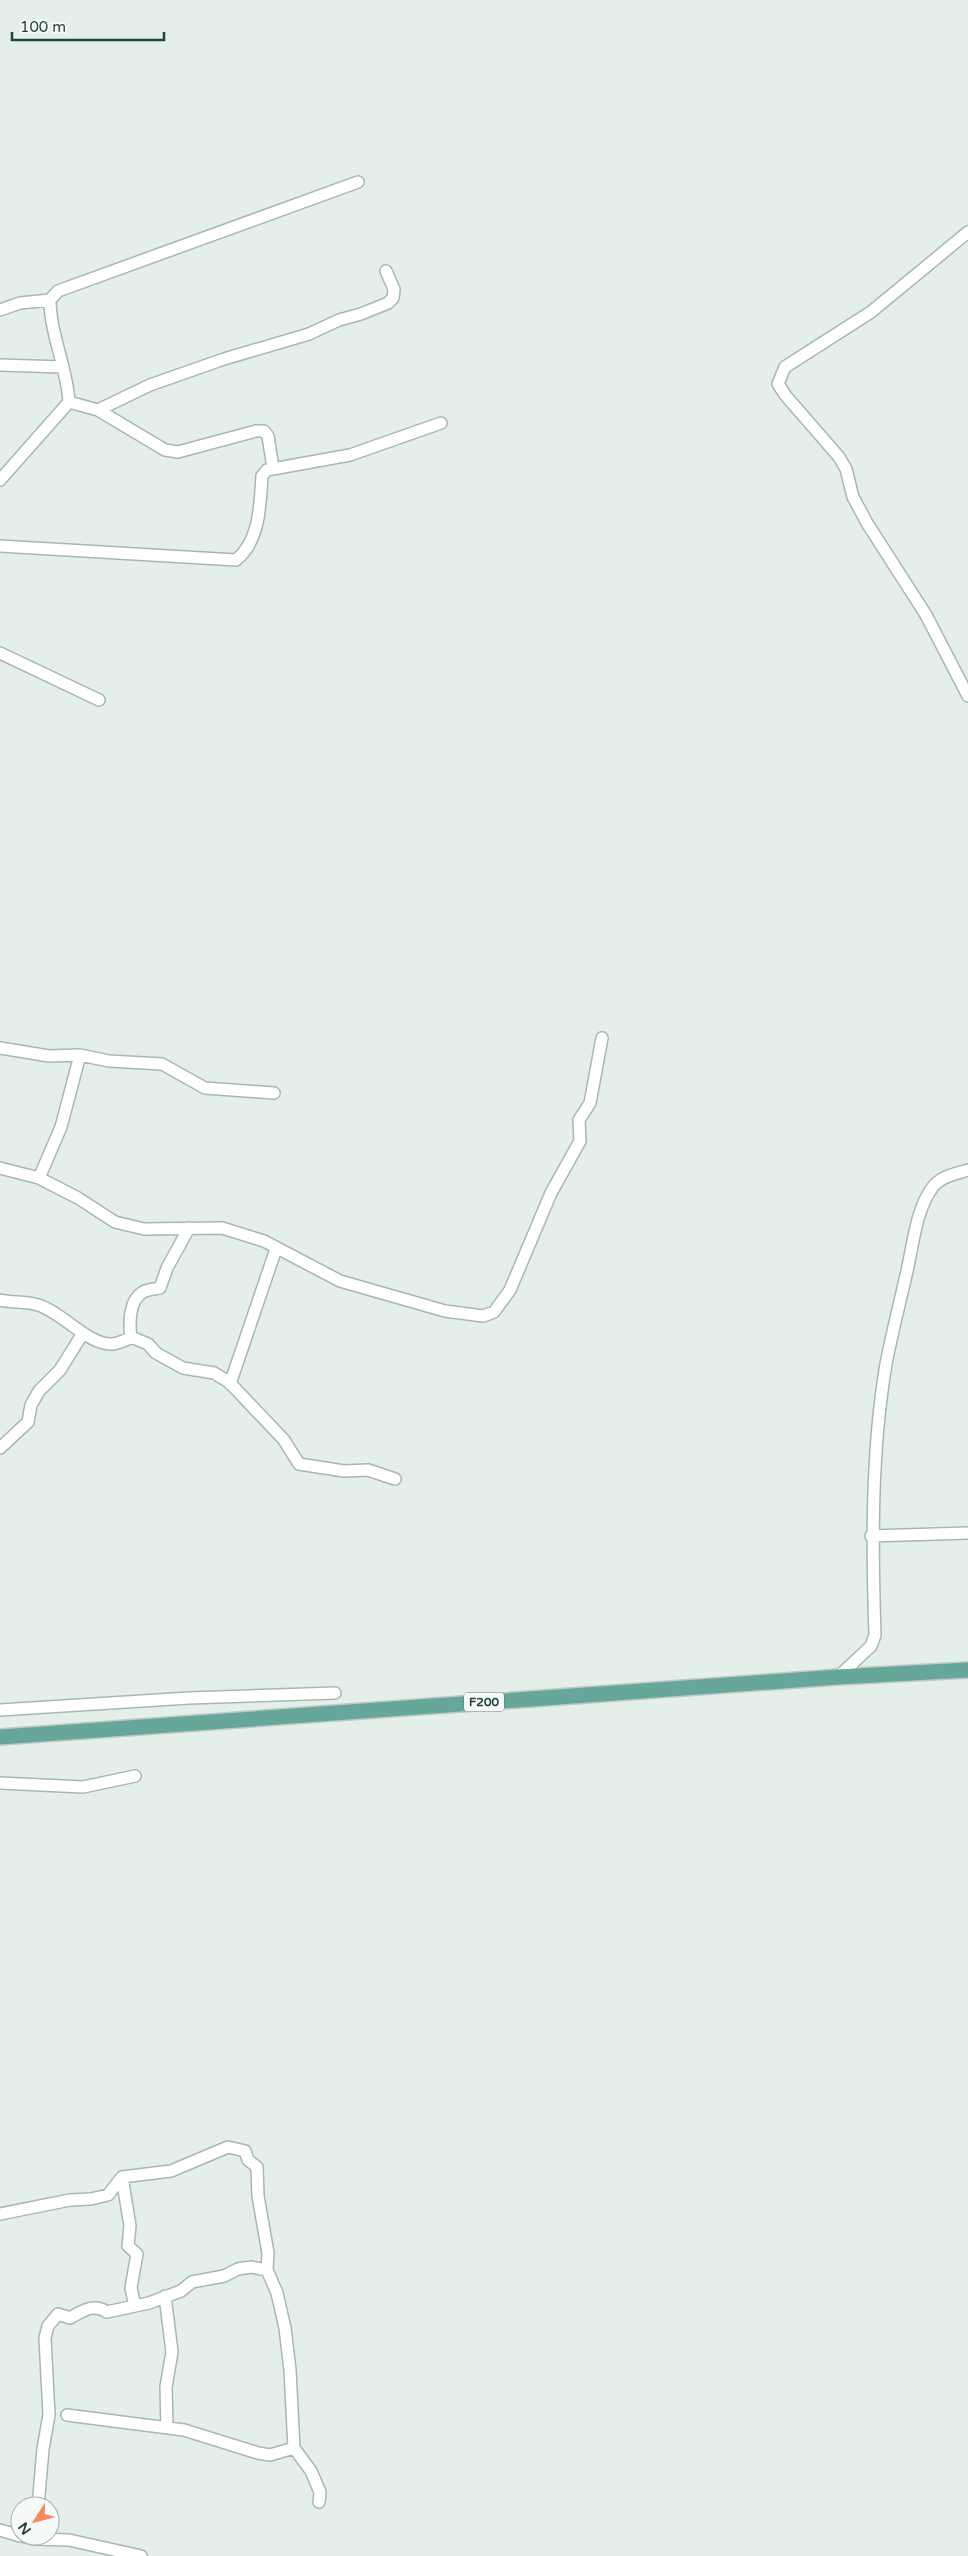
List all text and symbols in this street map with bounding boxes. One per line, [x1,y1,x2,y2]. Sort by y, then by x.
scale bar [12,10,165,42]
text: 100 m [20,18,66,36]
road number: F200 [464,1692,504,1711]
north arrow [10,2496,60,2546]
text: N [15,2519,35,2538]

